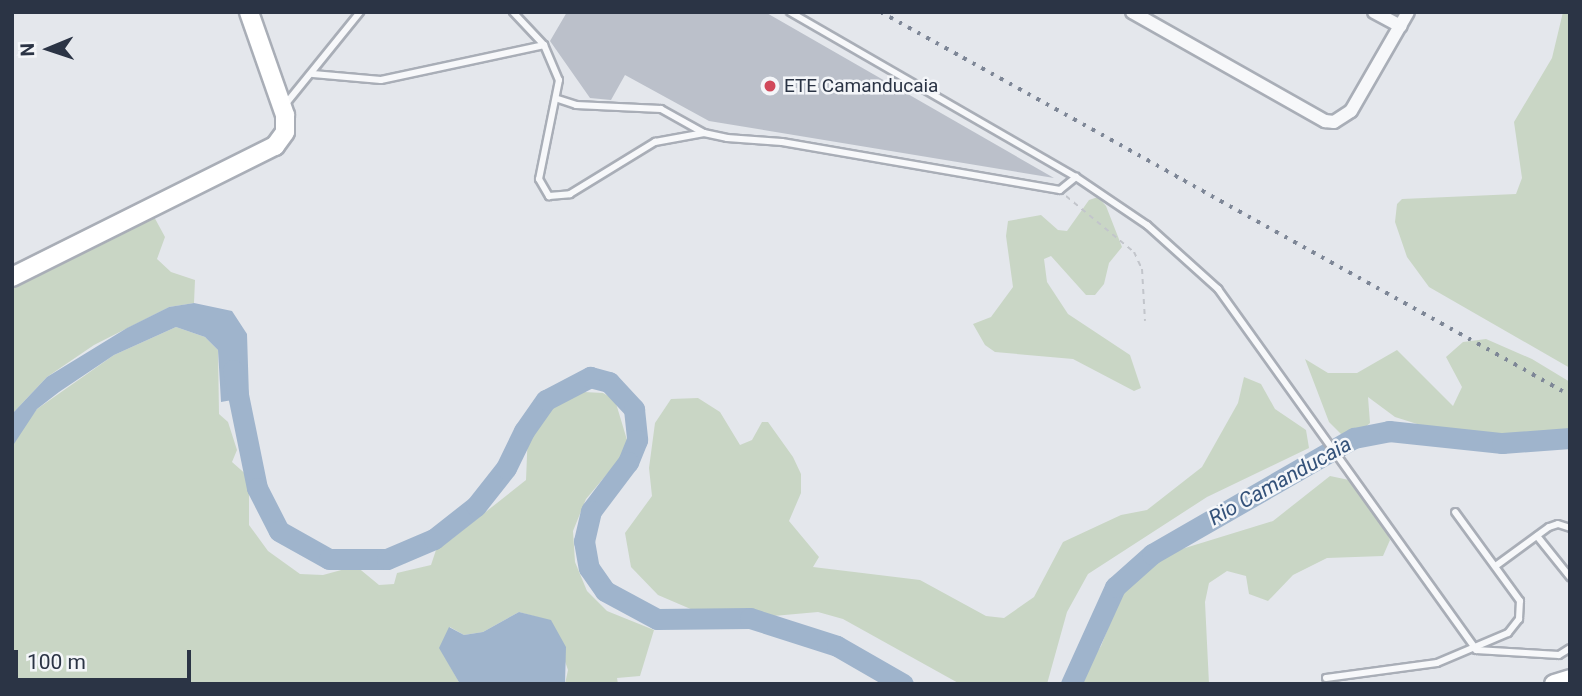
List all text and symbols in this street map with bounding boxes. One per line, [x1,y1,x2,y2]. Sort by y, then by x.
north arrow [14,14,84,84]
text: N [16,43,39,57]
place label: ETE Camanducaia [784,75,938,97]
marker: ETE Camanducaia [762,78,778,94]
water label: Rio Camanducaia [1204,431,1356,531]
scale bar [18,636,194,680]
text: 100 m [27,650,86,674]

